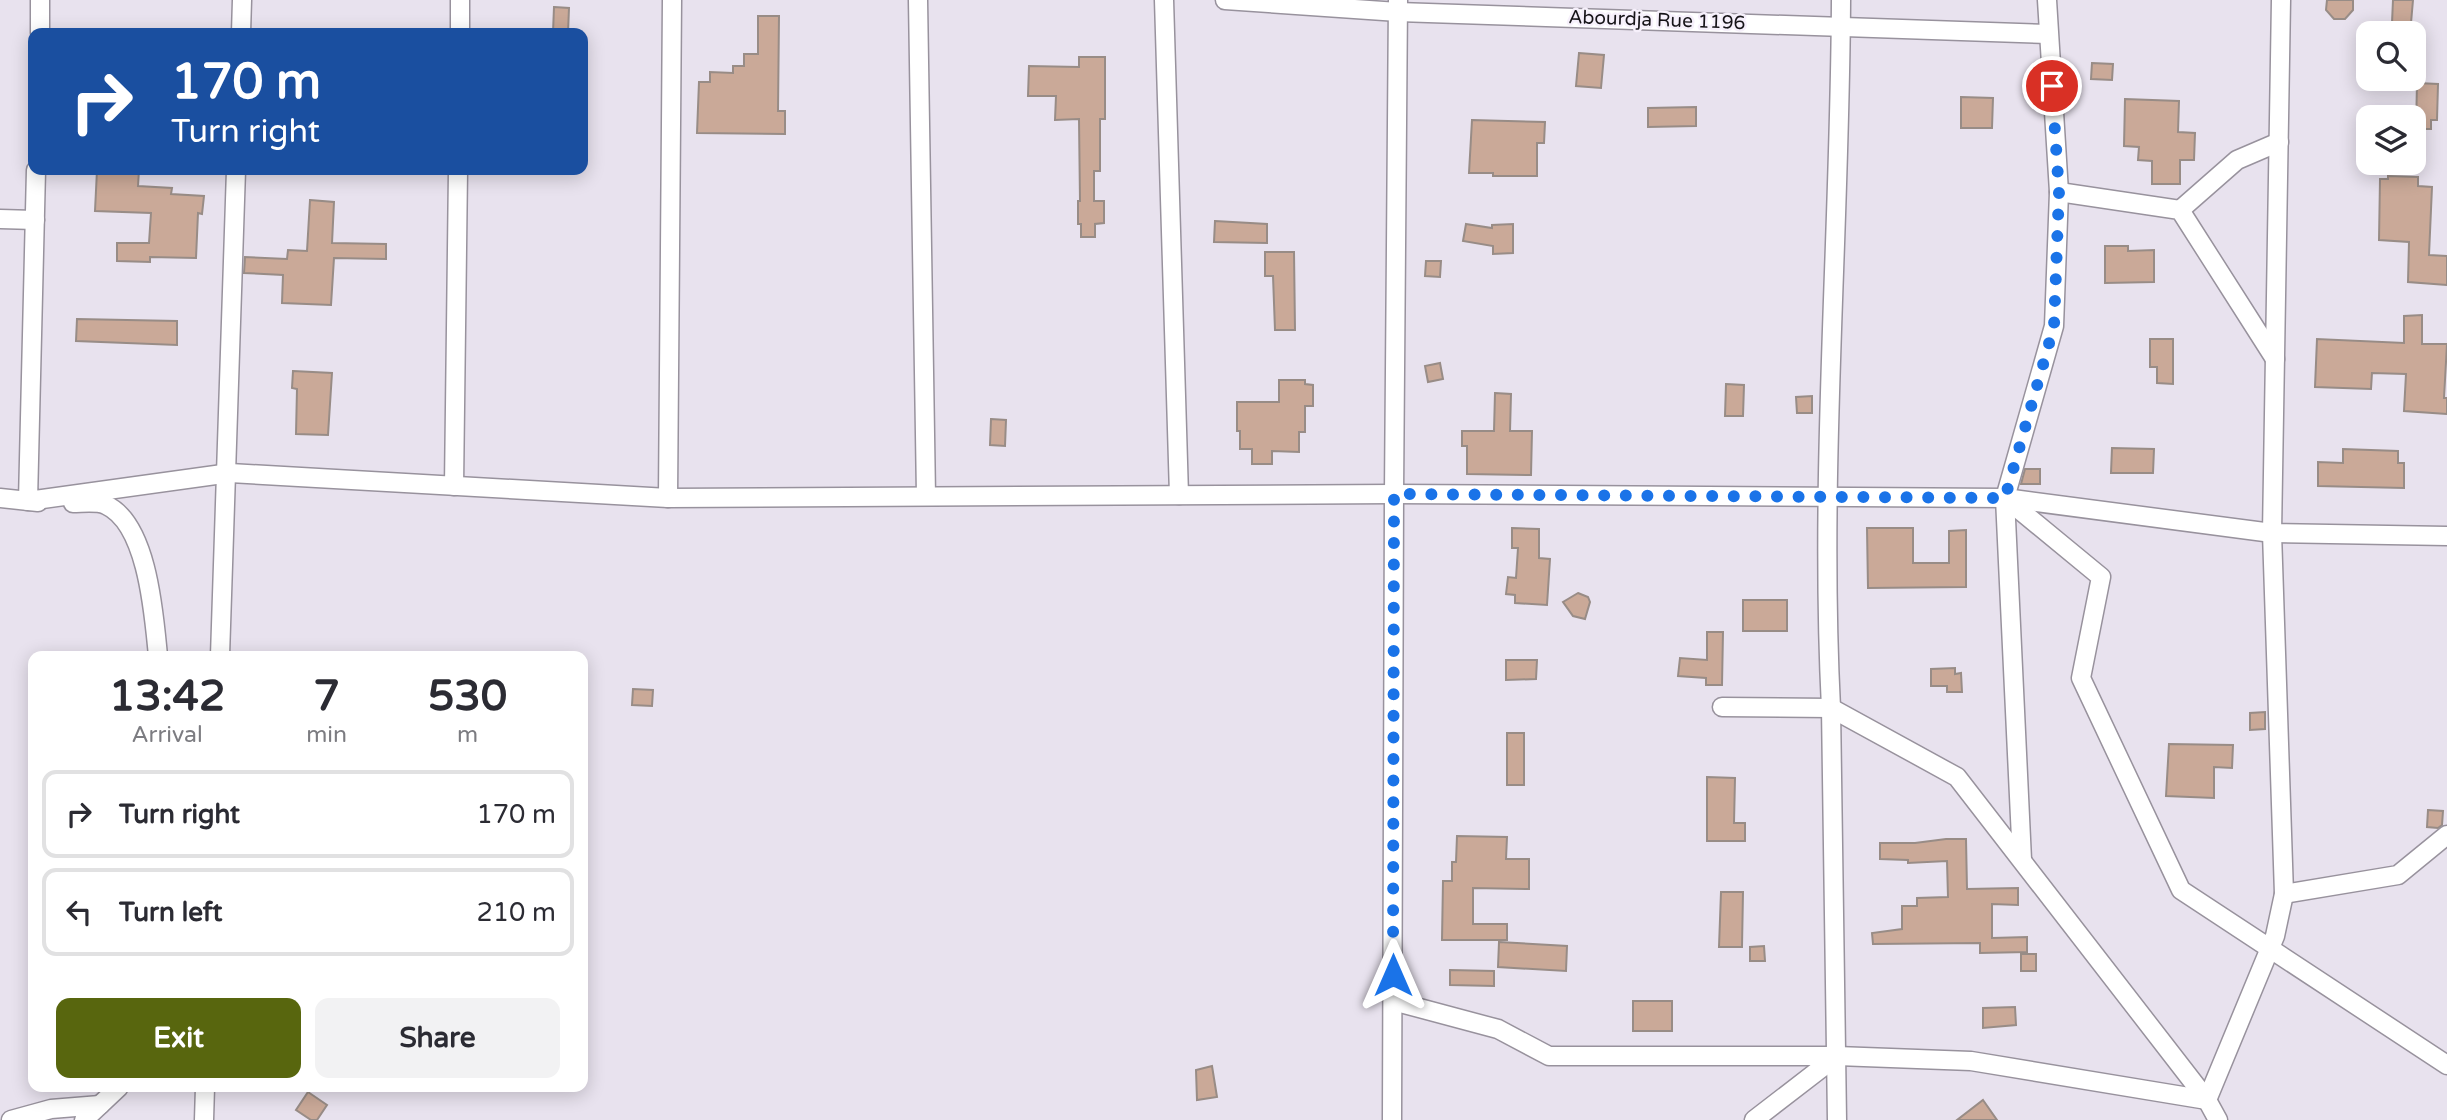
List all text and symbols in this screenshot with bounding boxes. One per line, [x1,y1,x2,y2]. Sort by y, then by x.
street label: Abourdja Rue 1196 [1568,6,1746,34]
map controls [2356,21,2426,175]
button: search [2356,21,2426,91]
text: 170 m [171,53,321,112]
icon: right [56,56,147,147]
pin [2022,56,2082,116]
icon: arrive [2033,67,2071,105]
button: layers [2356,105,2426,175]
text: Turn right [171,113,320,151]
text: 13:42 [109,671,225,722]
text: 7 [313,671,340,722]
text: 530 [428,671,507,722]
text: Arrival [132,721,203,749]
text: min [306,721,347,749]
text: m [457,721,478,749]
icon: right [60,795,98,833]
text: Turn right [119,799,240,830]
text: 170 m [476,799,556,830]
icon: left [60,893,98,931]
text: Turn left [119,897,222,928]
text: 210 m [476,897,556,928]
position arrow [1356,938,1430,1012]
button: Exit [56,998,301,1078]
button: Share [315,998,560,1078]

